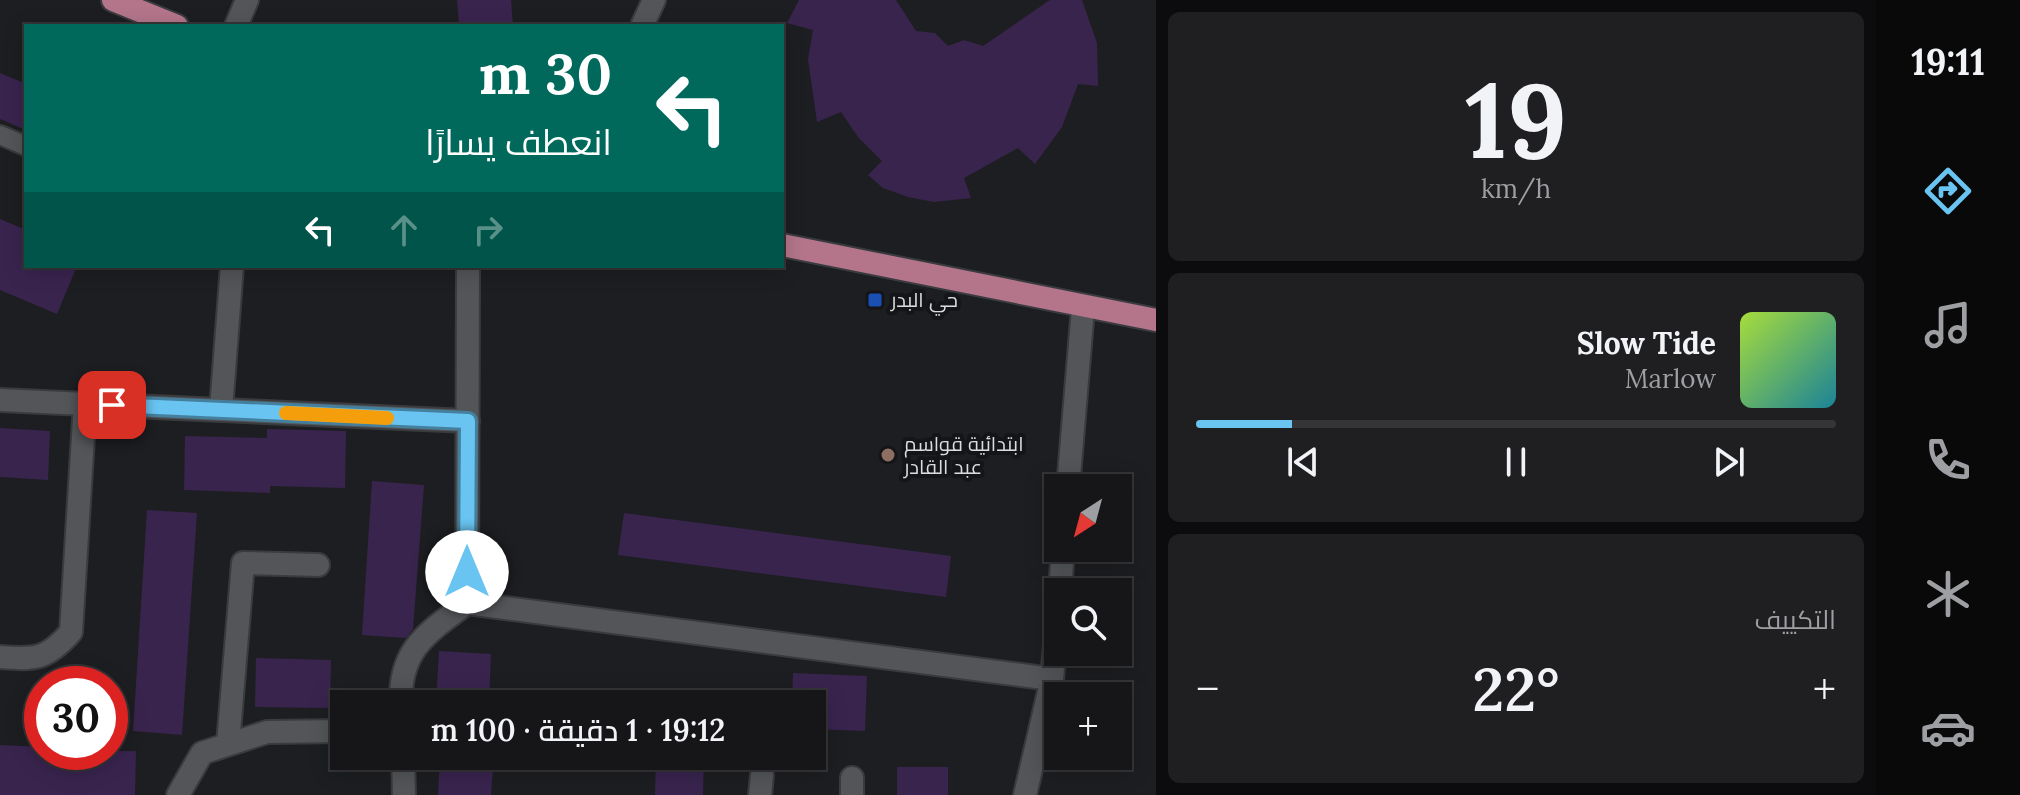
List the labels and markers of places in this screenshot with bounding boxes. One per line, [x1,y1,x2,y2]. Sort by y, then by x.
place label: حي البدر [890,287,958,316]
marker: حي البدر [866,291,884,309]
pin [78,371,146,439]
place label: ابتدائية قواسم عبد القادر [903,431,1024,479]
marker: ابتدائية قواسم عبد القادر [879,446,897,464]

